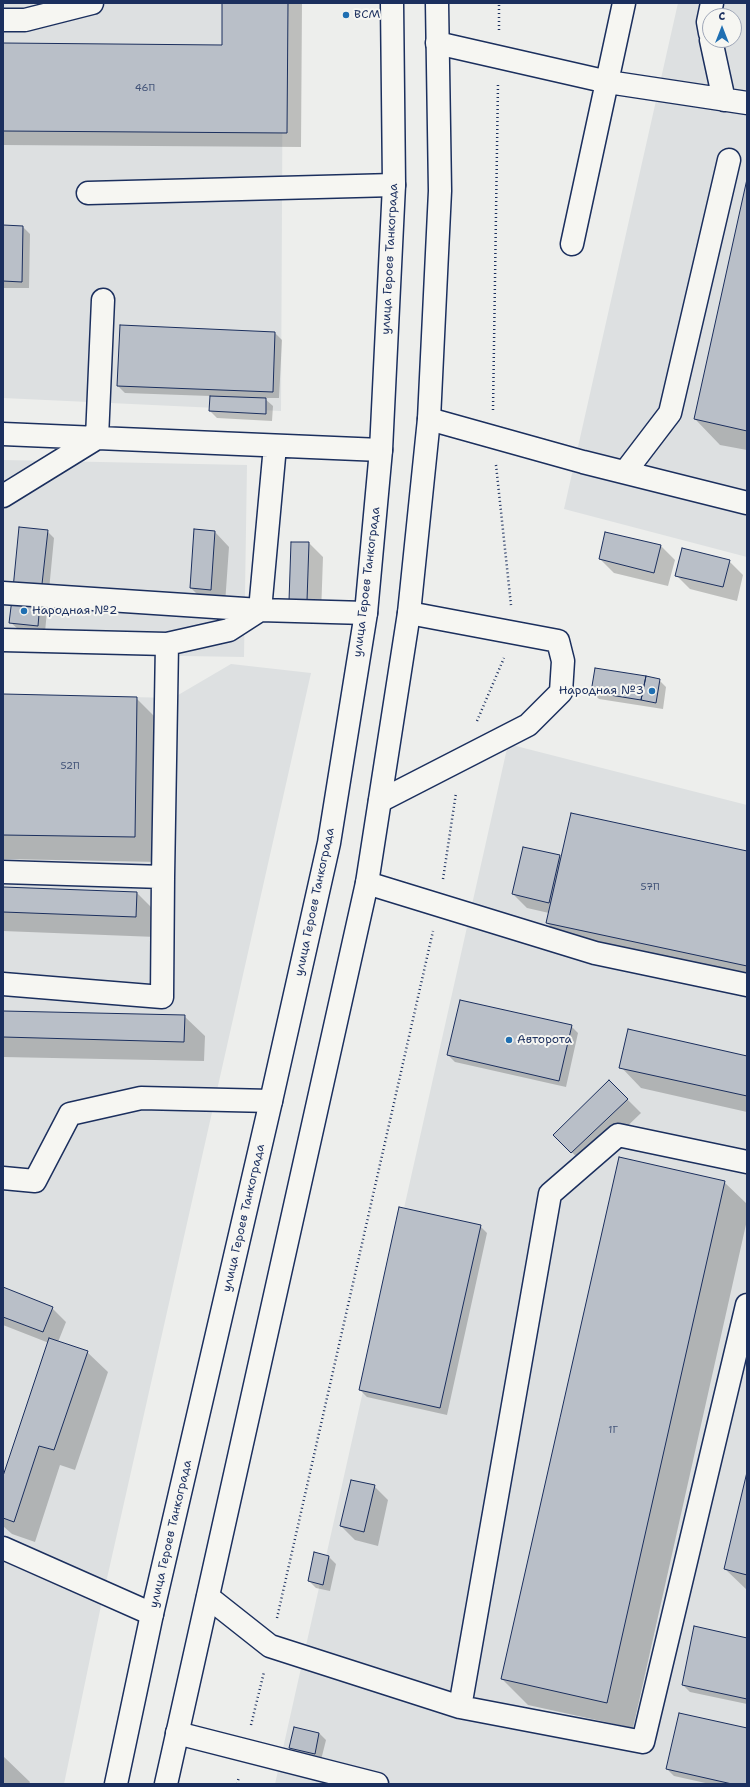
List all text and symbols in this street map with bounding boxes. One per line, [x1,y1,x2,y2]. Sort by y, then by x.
place label: ВСМ [354,8,380,22]
north arrow [702,8,742,48]
text: С [719,9,725,24]
marker: ВСМ [341,10,351,20]
house number: 46П [135,82,155,94]
street label: улица Героев Танкограда [379,183,401,335]
street label: улица Героев Танкограда [351,506,383,658]
place label: Народная №2 [32,604,117,618]
marker: Народная №2 [19,606,29,616]
place label: Народная №3 [559,684,644,698]
marker: Народная №3 [647,686,657,696]
house number: 52П [60,760,80,772]
street label: улица Героев Танкограда [292,827,338,977]
house number: 57П [640,881,660,893]
place label: Авторота [517,1033,572,1047]
marker: Авторота [504,1035,514,1045]
street label: улица Героев Танкограда [220,1143,268,1293]
house number: 1Г [608,1424,618,1436]
street label: улица Героев Танкограда [147,1459,195,1609]

